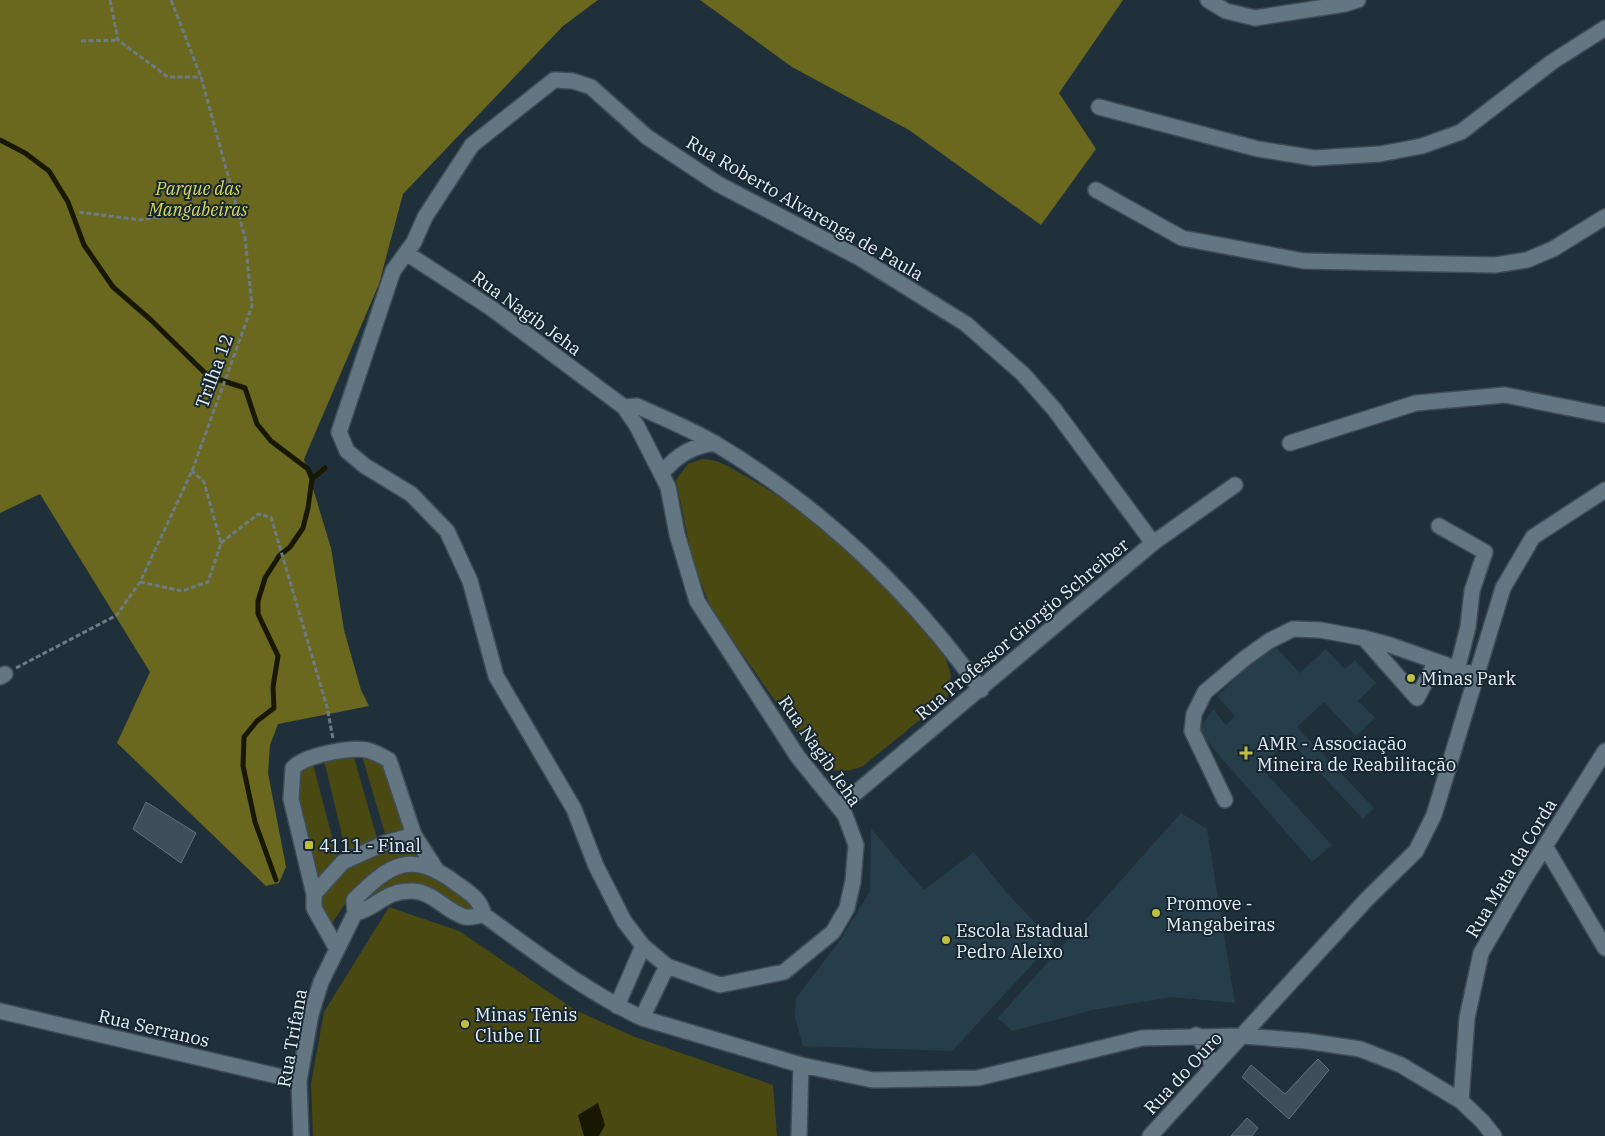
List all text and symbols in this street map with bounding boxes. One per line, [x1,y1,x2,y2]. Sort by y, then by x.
street label: Rua Roberto Alvarenga de Paula [682,131,928,286]
park label: Parque das Mangabeiras [147,177,248,221]
street label: Rua Nagib Jeha [468,265,586,361]
street label: Trilha 12 [190,331,238,411]
street label: Rua Professor Giorgio Schreiber [911,533,1133,725]
place label: Minas Park [1421,667,1516,690]
marker: Minas Park [1405,672,1417,684]
street label: Rua Nagib Jeha [773,691,867,811]
place label: AMR - Associação Mineira de Reabilitação [1257,732,1456,776]
marker: AMR - Associação Mineira de Reabilitação [1239,746,1253,760]
street label: Rua Mata da Corda [1460,794,1562,942]
place label: 4111 - Final [319,834,421,857]
marker: 4111 - Final [303,839,315,851]
place label: Promove - Mangabeiras [1166,892,1275,936]
marker: Promove - Mangabeiras [1150,907,1162,919]
place label: Escola Estadual Pedro Aleixo [956,919,1089,963]
marker: Escola Estadual Pedro Aleixo [940,934,952,946]
street label: Rua Trifana [272,987,312,1089]
place label: Minas Tênis Clube II [475,1003,577,1047]
street label: Rua Serranos [96,1004,212,1052]
marker: Minas Tênis Clube II [459,1018,471,1030]
street label: Rua do Ouro [1139,1027,1227,1119]

